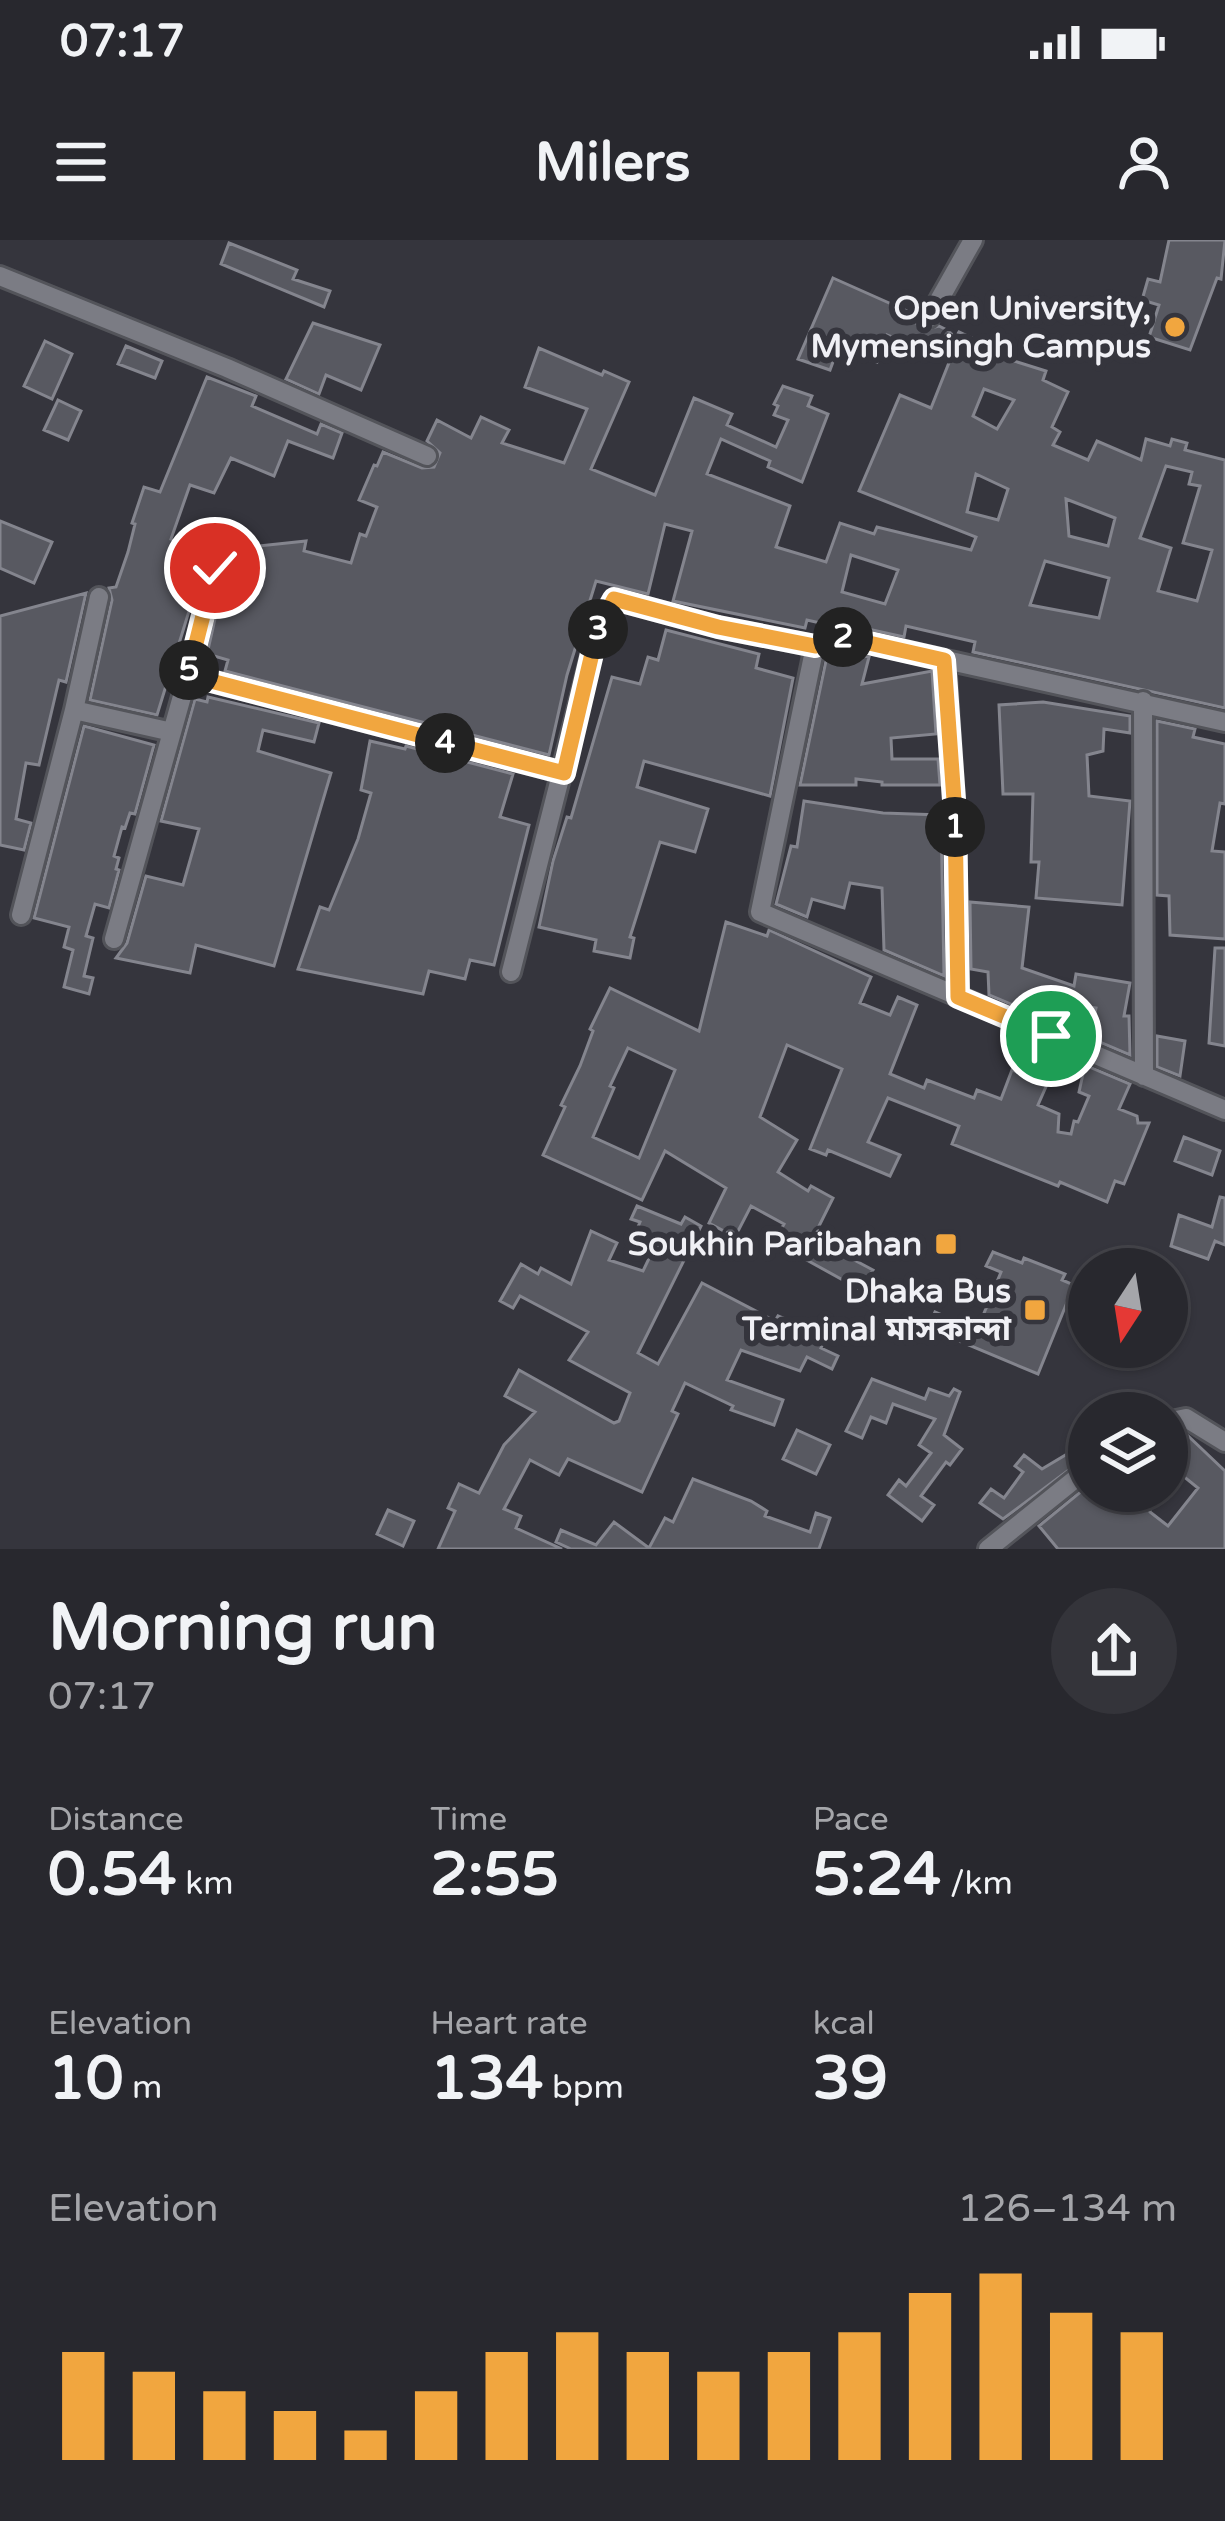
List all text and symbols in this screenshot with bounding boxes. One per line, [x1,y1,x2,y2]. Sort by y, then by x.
text: 07:17 [60,15,185,69]
icon: menu [48,129,114,195]
icon: person [1111,129,1177,195]
text: Milers [535,130,690,195]
place label: Open University, Mymensingh Campus [810,289,1151,366]
marker: Open University, Mymensingh Campus [1162,314,1188,340]
pin [164,517,266,619]
icon: check [182,535,248,601]
pin: 3 [568,599,628,659]
pin: 2 [813,607,873,667]
text: 3 [588,609,608,648]
text: 2 [833,617,853,656]
pin: 5 [159,640,219,700]
text: 5 [179,650,199,689]
pin: 4 [415,713,475,773]
text: 4 [435,723,455,762]
pin: 1 [925,797,985,857]
text: 1 [945,807,965,846]
pin [1000,985,1102,1087]
icon: arrive [1018,1003,1084,1069]
place label: Soukhin Paribahan [628,1225,922,1264]
marker: Soukhin Paribahan [933,1231,959,1257]
north arrow [1068,1248,1188,1368]
map controls [1068,1248,1188,1512]
place label: Dhaka Bus Terminal মাসকান্দা [741,1272,1012,1349]
marker: Dhaka Bus Terminal মাসকান্দা [1022,1297,1048,1323]
button: layers [1068,1392,1188,1512]
text: Morning run [48,1588,438,1668]
button: share [1051,1588,1177,1714]
text: 07:17 [48,1673,156,1720]
text: Distance [48,1800,184,1839]
text: Time [430,1800,507,1839]
text: Pace [813,1800,889,1839]
text: 0.54 [48,1839,177,1911]
text: 2:55 [430,1839,559,1911]
text: 5:24 [813,1839,941,1911]
text: km [177,1864,234,1903]
text: /km [941,1864,1013,1903]
text: Elevation [48,2004,192,2043]
text: Heart rate [430,2004,588,2043]
text: kcal [813,2004,875,2043]
text: 10 [48,2043,123,2115]
text: 134 [430,2043,543,2115]
text: 39 [813,2043,888,2115]
text: m [123,2068,162,2107]
text: bpm [543,2068,624,2107]
text: Elevation [48,2185,218,2232]
text: 126–134 m [957,2185,1177,2232]

